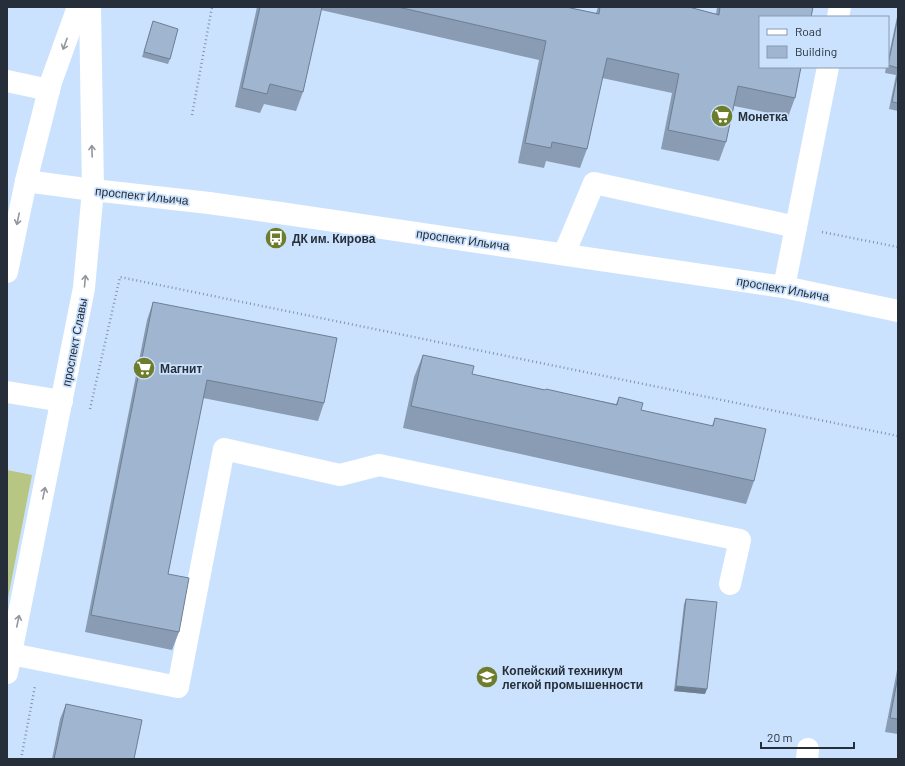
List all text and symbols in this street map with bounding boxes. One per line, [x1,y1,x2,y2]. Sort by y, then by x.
legend [759,16,889,68]
text: Road [795,24,822,38]
one-way arrow [60,37,68,49]
text: Building [795,44,837,58]
supermarket icon: Монетка [709,103,735,129]
place label: Монетка [738,109,788,123]
one-way arrow [88,145,96,158]
street label: проспект Ильича [95,183,190,208]
one-way arrow [14,212,22,225]
bus stop icon: ДК им. Кирова [263,225,289,251]
street label: проспект Ильича [415,226,511,253]
place label: ДК им. Кирова [292,231,376,246]
street label: проспект Ильича [735,273,831,304]
one-way arrow [81,275,88,288]
street label: проспект Славы [59,297,90,388]
supermarket icon: Магнит [131,355,157,381]
place label: Магнит [160,361,202,375]
one-way arrow [40,487,48,500]
one-way arrow [14,615,22,628]
place label: Копейский техникум легкой промышенности [502,663,643,692]
school or university icon: Копейский техникум легкой промышенности [474,664,500,690]
scale bar [761,724,854,750]
text: 20 m [767,730,793,744]

